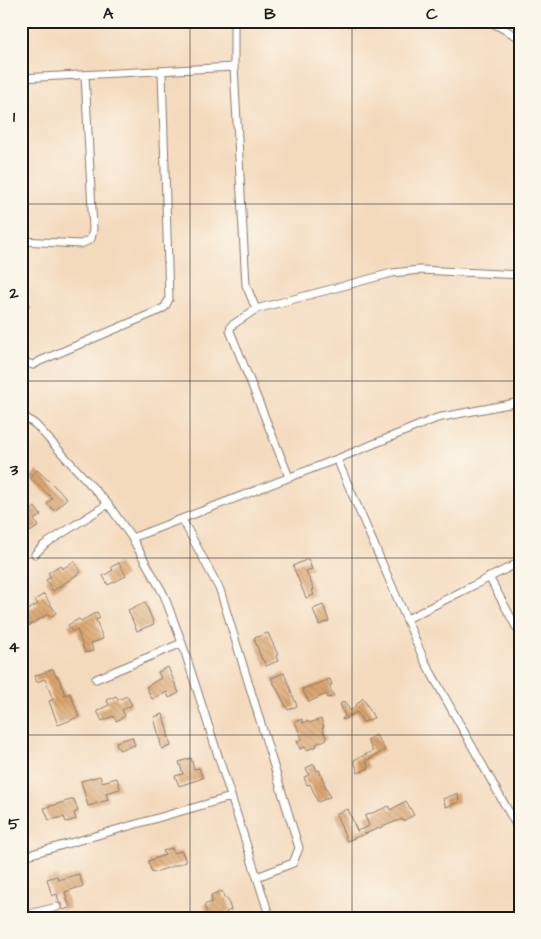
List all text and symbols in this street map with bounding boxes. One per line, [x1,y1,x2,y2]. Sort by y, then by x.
text: A [103,3,114,25]
text: B [264,3,276,25]
text: C [426,3,438,25]
text: 1 [13,106,16,128]
text: 2 [8,282,19,304]
text: 3 [9,459,19,481]
text: 4 [9,636,20,658]
text: 5 [8,813,20,835]

